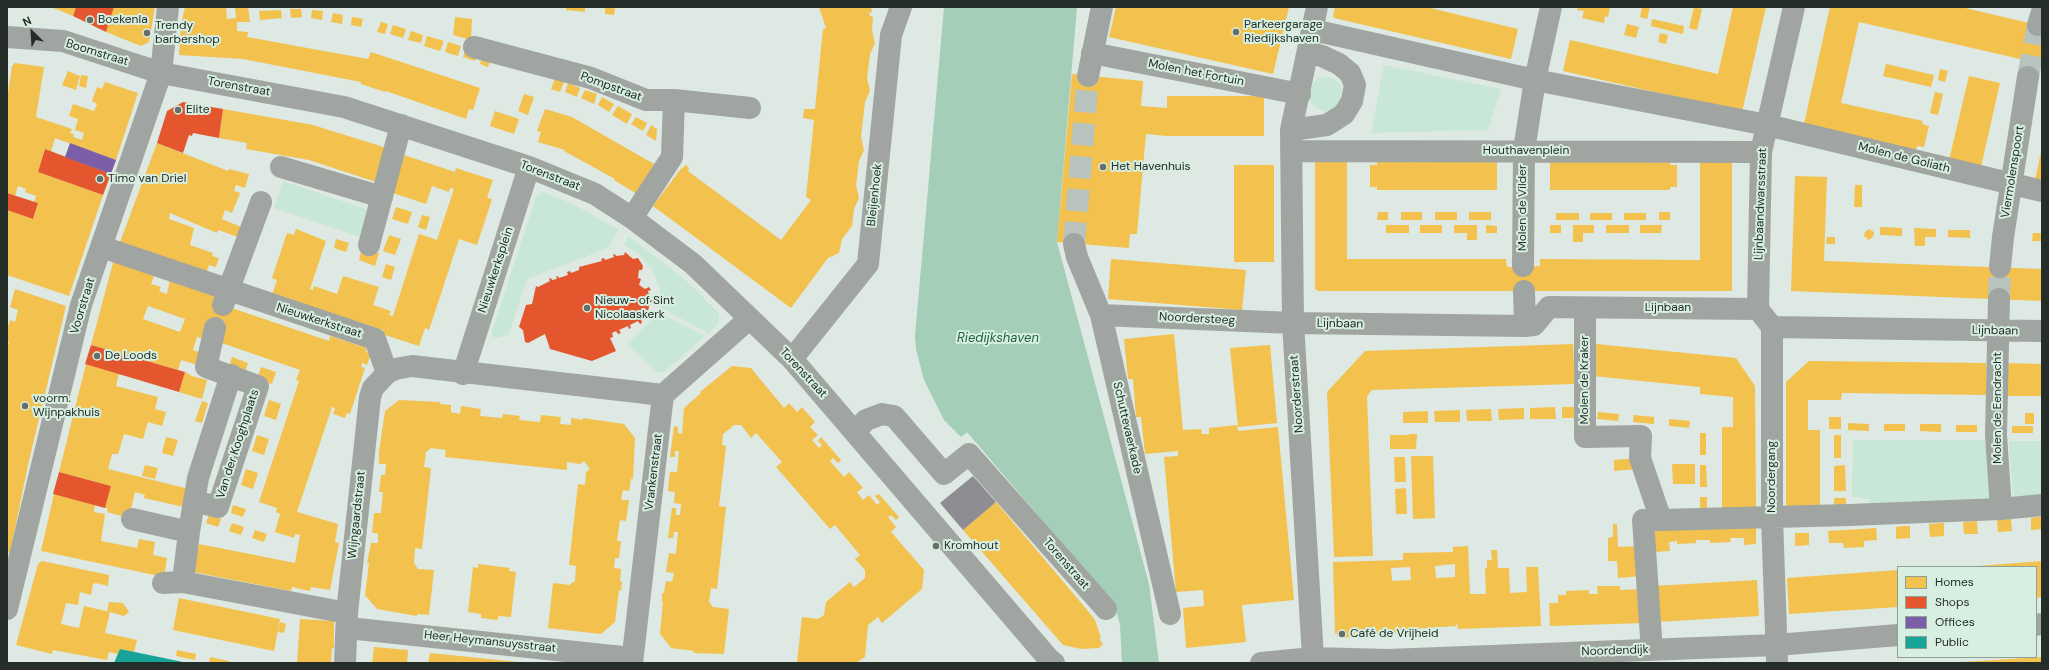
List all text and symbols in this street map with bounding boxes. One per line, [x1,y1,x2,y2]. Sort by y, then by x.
north arrow [12,12,52,52]
text: N [20,13,34,29]
place label: Boekenla [98,13,148,27]
marker: Boekenla [85,15,95,25]
place label: Parkeergarage Riedijkshaven [1244,18,1323,46]
place label: Trendy barbershop [155,19,220,47]
marker: Parkeergarage Riedijkshaven [1231,27,1241,37]
marker: Trendy barbershop [142,28,152,38]
street label: Boomstraat [64,37,130,69]
street label: Molen het Fortuin [1147,57,1245,89]
street label: Pompstraat [578,69,644,105]
street label: Torenstraat [207,74,271,100]
place label: Elite [186,103,210,117]
marker: Elite [173,105,183,115]
street label: Viermolenspoort [1999,125,2027,219]
street label: Molen de Goliath [1857,140,1951,176]
street label: Houthavenplein [1483,144,1569,158]
street label: Lijnbaandwarsstraat [1752,148,1770,260]
street label: Torenstraat [518,158,582,194]
place label: Het Havenhuis [1111,160,1191,174]
marker: Het Havenhuis [1098,162,1108,172]
street label: Bleijenhoek [865,163,885,227]
street label: Molen de Vilder [1516,165,1530,251]
place label: Timo van Driel [108,172,186,186]
marker: Timo van Driel [95,174,105,184]
street label: Nieuwkerksplein [475,225,517,315]
street label: Voorstraat [68,276,98,336]
place label: Nieuw- of Sint Nicolaaskerk [595,294,675,322]
street label: Nieuwkerkstraat [274,300,364,342]
street label: Lijnbaan [1645,301,1691,315]
marker: Nieuw- of Sint Nicolaaskerk [582,303,592,313]
street label: Noordersteeg [1159,310,1235,328]
street label: Lijnbaan [1317,316,1363,332]
street label: Lijnbaan [1972,323,2018,339]
water label: Riedijkshaven [957,331,1039,347]
street label: Molen de Kraker [1578,335,1592,425]
street label: Torenstraat [776,345,830,401]
place label: De Loods [105,349,157,363]
marker: De Loods [92,351,102,361]
street label: Molen de Eendracht [1991,352,2005,464]
street label: Noorderstraat [1287,355,1307,433]
street label: Schuttevaerkade [1109,381,1145,475]
street label: Van der Kooghplaats [214,388,262,500]
place label: voorm. Wijnpakhuis [33,392,100,420]
marker: voorm. Wijnpakhuis [20,401,30,411]
street label: Vrankenstraat [642,433,666,511]
street label: Noordergang [1765,441,1779,513]
street label: Wijngaardstraat [345,470,369,560]
street label: Torenstraat [1040,535,1092,593]
place label: Kromhout [944,539,999,553]
marker: Kromhout [931,541,941,551]
legend [1897,566,2037,658]
text: Homes [1935,574,1974,590]
text: Shops [1935,594,1970,610]
text: Offices [1935,614,1975,630]
place label: Café de Vrijheid [1350,627,1439,641]
street label: Heer Heymansuysstraat [423,628,557,656]
marker: Café de Vrijheid [1337,629,1347,639]
text: Public [1935,634,1969,650]
street label: Noordendijk [1581,643,1649,659]

